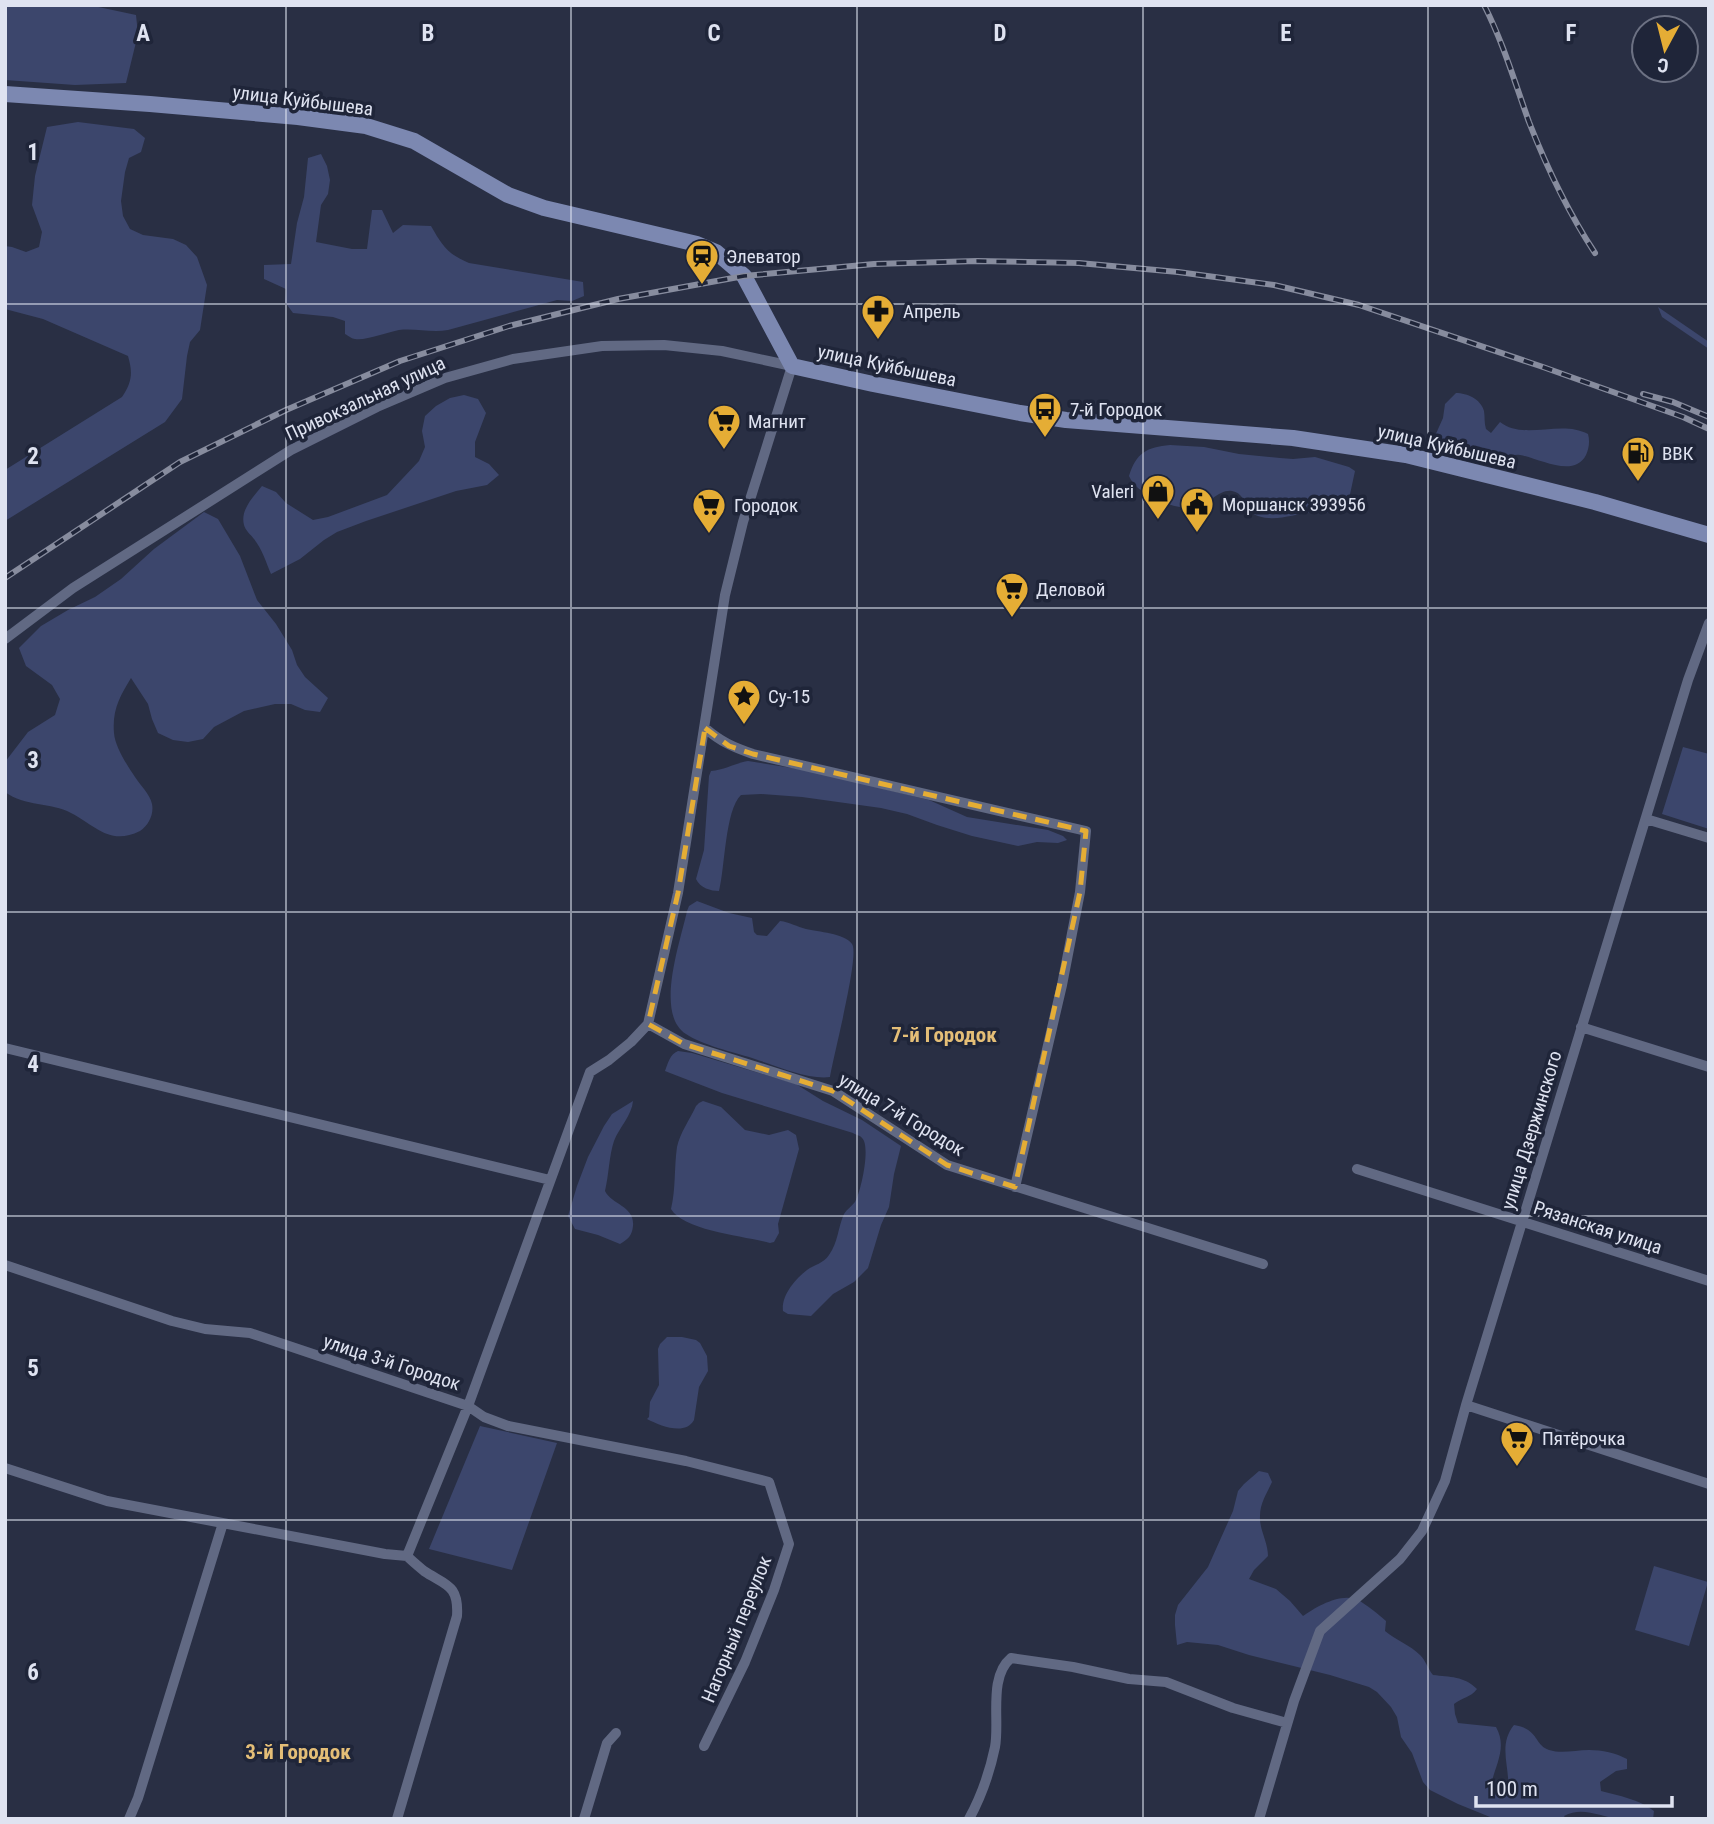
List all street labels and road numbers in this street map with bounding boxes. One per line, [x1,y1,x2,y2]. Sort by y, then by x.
street label: улица Куйбышева [231,80,374,121]
street label: улица Куйбышева [815,340,958,391]
street label: Привокзальная улица [282,351,449,446]
street label: улица Куйбышева [1375,419,1518,474]
street label: улица Дзержинского [1496,1048,1567,1212]
street label: улица 7-й Городок [835,1068,969,1161]
street label: Рязанская улица [1531,1196,1665,1259]
street label: улица 3-й Городок [320,1330,463,1395]
street label: Нагорный переулок [697,1553,776,1706]

